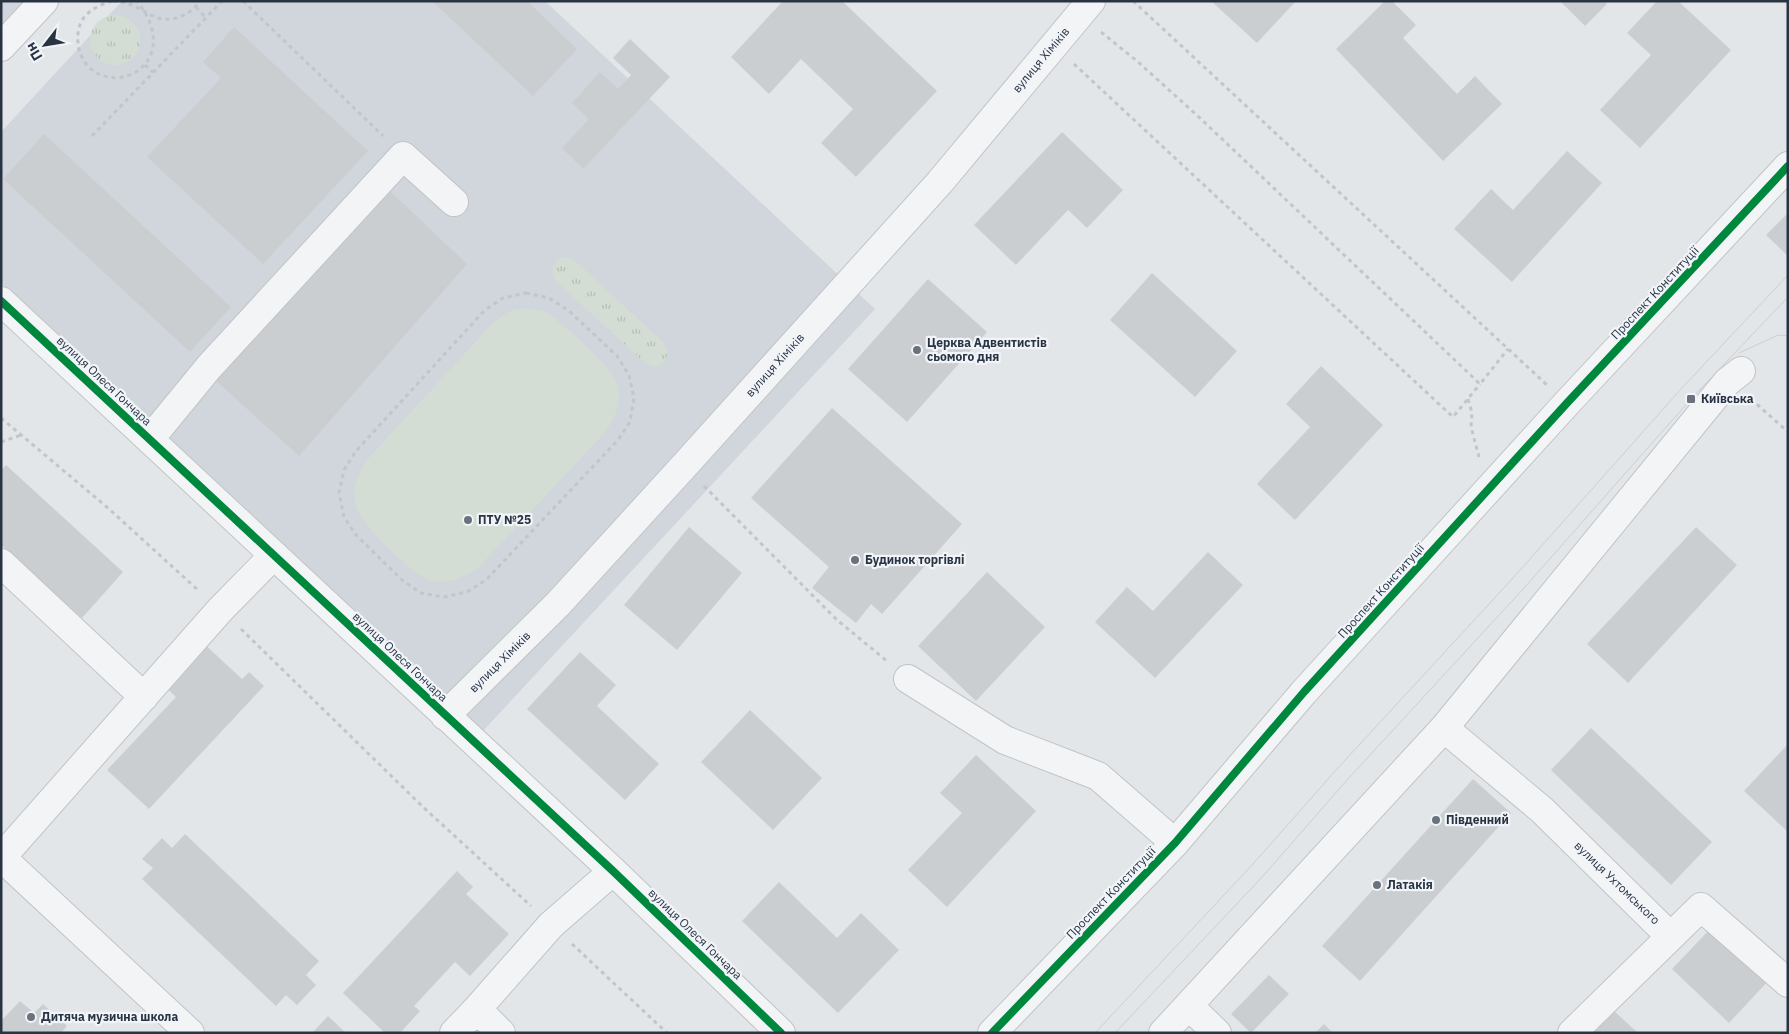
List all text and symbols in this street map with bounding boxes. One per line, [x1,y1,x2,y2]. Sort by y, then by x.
north arrow [20,20,70,70]
street label: вулиця Хіміків [1009,24,1072,95]
text: Пн [21,39,46,64]
street label: Проспект Конституції [1608,242,1702,342]
street label: вулиця Хіміків [742,330,807,400]
street label: вулиця Олеся Гончара [54,333,155,429]
place label: Церква Адвентистів сьомого дня [927,335,1047,364]
marker: Церква Адвентистів сьомого дня [911,344,923,356]
place label: Київська [1701,391,1754,406]
marker: Київська [1685,393,1697,405]
place label: ПТУ №25 [478,512,531,527]
marker: ПТУ №25 [462,514,474,526]
street label: Проспект Конституції [1334,540,1428,641]
place label: Будинок торгівлі [865,552,965,567]
marker: Будинок торгівлі [849,554,861,566]
street label: вулиця Олеся Гончара [350,609,451,705]
street label: вулиця Хіміків [466,628,533,695]
place label: Південний [1446,812,1509,827]
marker: Південний [1430,814,1442,826]
street label: вулиця Ухтомського [1571,838,1663,928]
street label: Проспект Конституції [1063,843,1159,942]
place label: Латакія [1387,877,1433,892]
marker: Латакія [1371,879,1383,891]
street label: вулиця Олеся Гончара [645,885,746,983]
place label: Дитяча музична школа [41,1009,178,1024]
marker: Дитяча музична школа [25,1011,37,1023]

